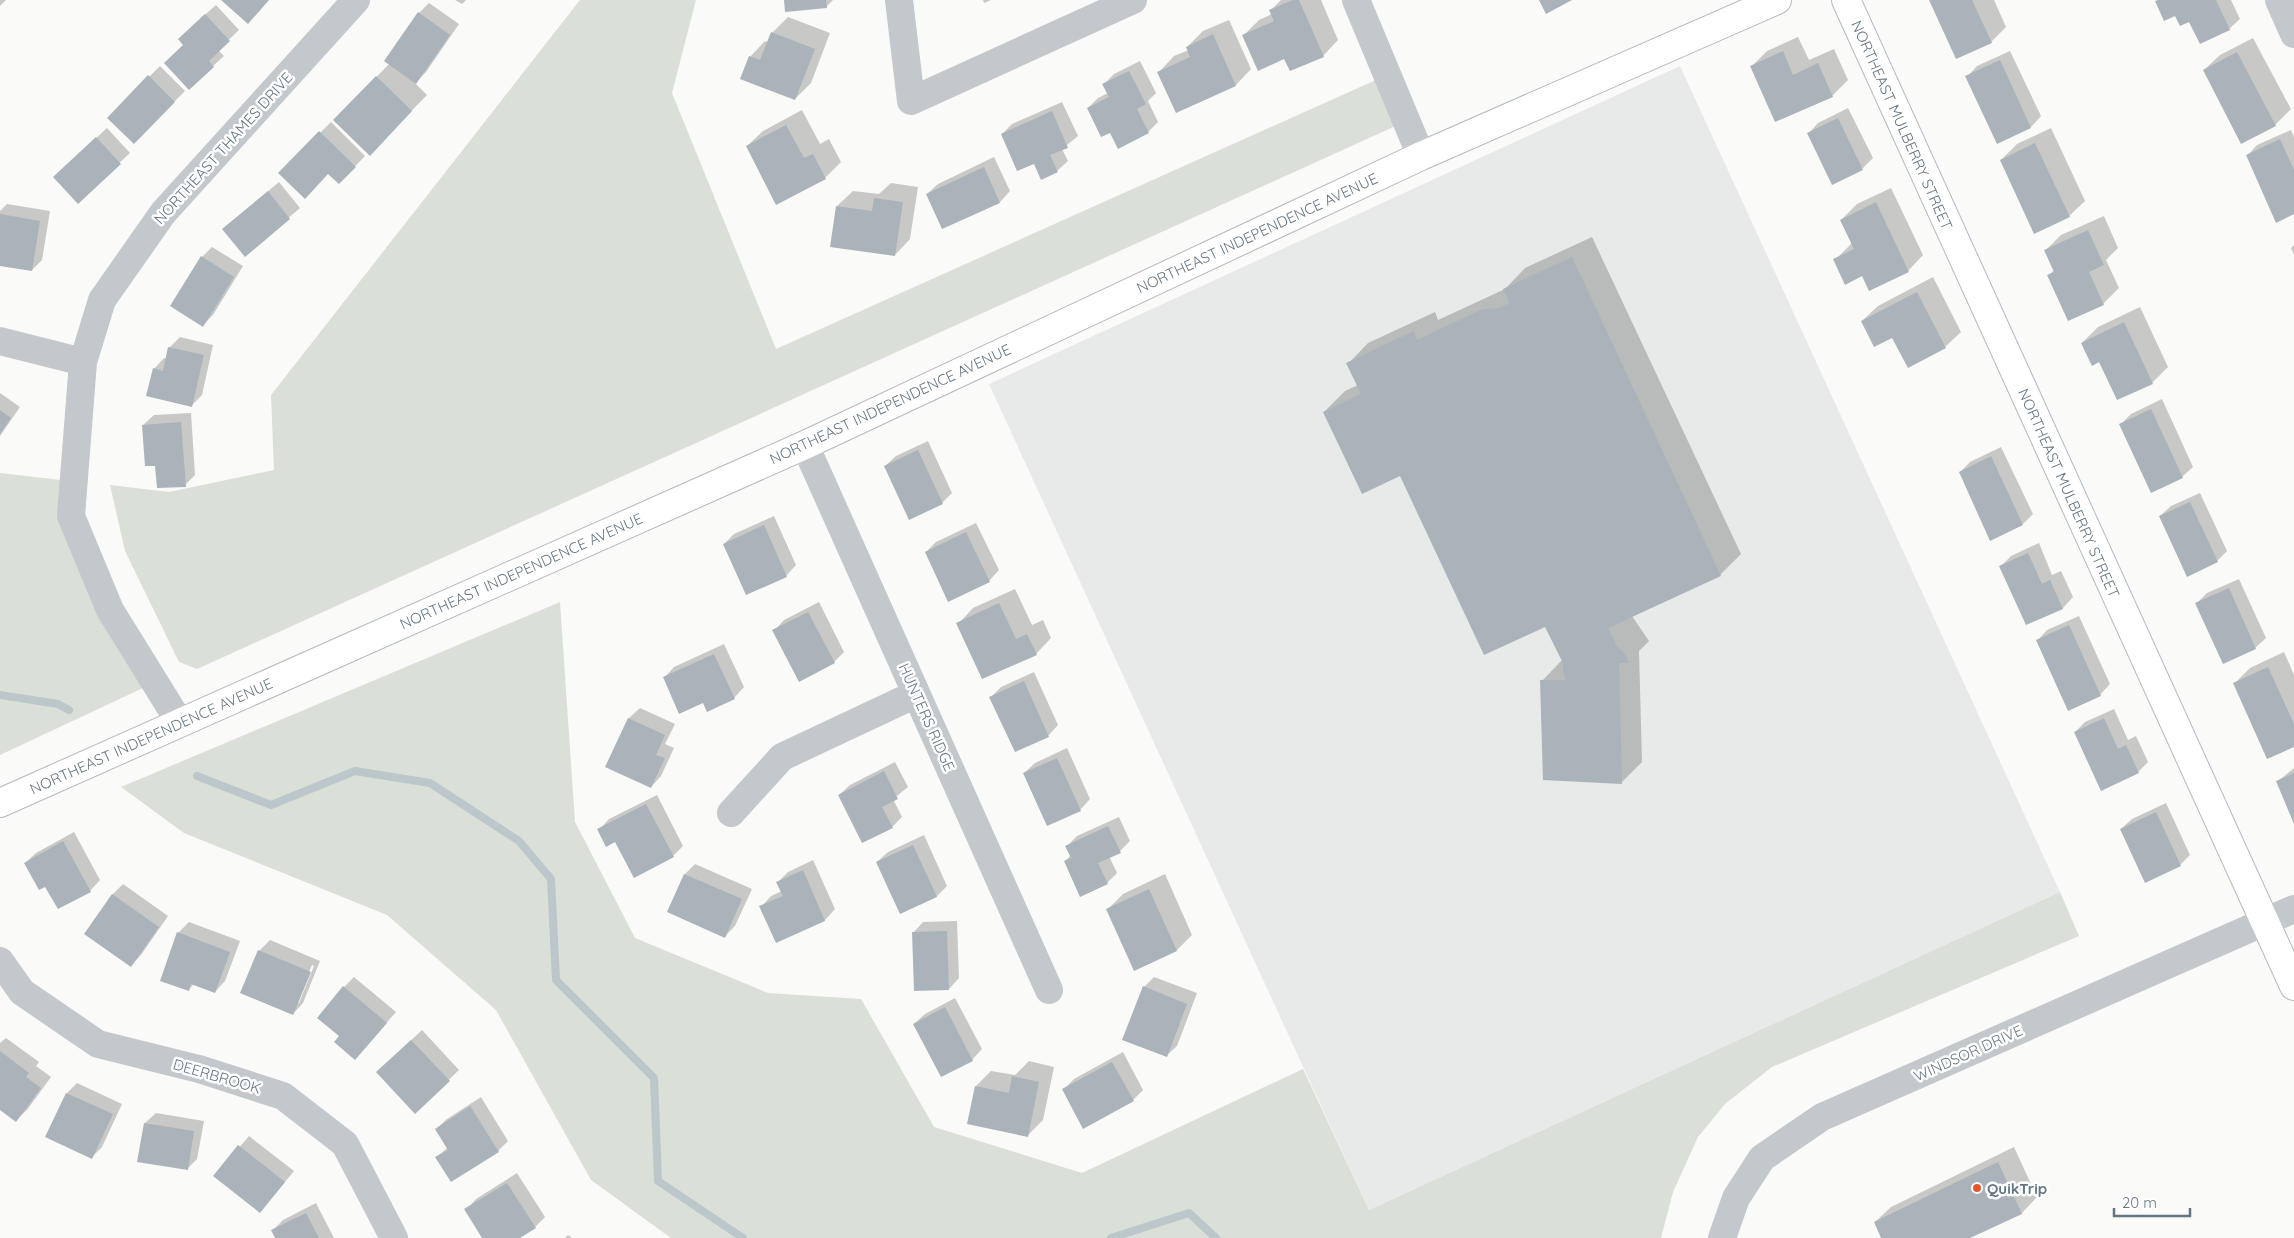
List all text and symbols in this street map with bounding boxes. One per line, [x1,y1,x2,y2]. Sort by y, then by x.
street label: NORTHEAST MULBERRY STREET [1847,17,1957,233]
street label: NORTHEAST THAMES DRIVE [150,68,296,228]
street label: NORTHEAST INDEPENDENCE AVENUE [1133,169,1381,297]
street label: NORTHEAST INDEPENDENCE AVENUE [766,340,1014,468]
street label: NORTHEAST MULBERRY STREET [2014,385,2124,601]
street label: NORTHEAST INDEPENDENCE AVENUE [397,509,645,633]
street label: HUNTERS RIDGE [895,660,959,774]
street label: NORTHEAST INDEPENDENCE AVENUE [27,674,275,798]
street label: WINDSOR DRIVE [1911,1021,2025,1085]
street label: DEERBROOK [171,1054,263,1098]
place label: QuikTrip [1987,1179,2047,1198]
marker: QuikTrip [1971,1182,1983,1194]
scale bar [2114,1186,2190,1218]
text: 20 m [2122,1193,2157,1212]

